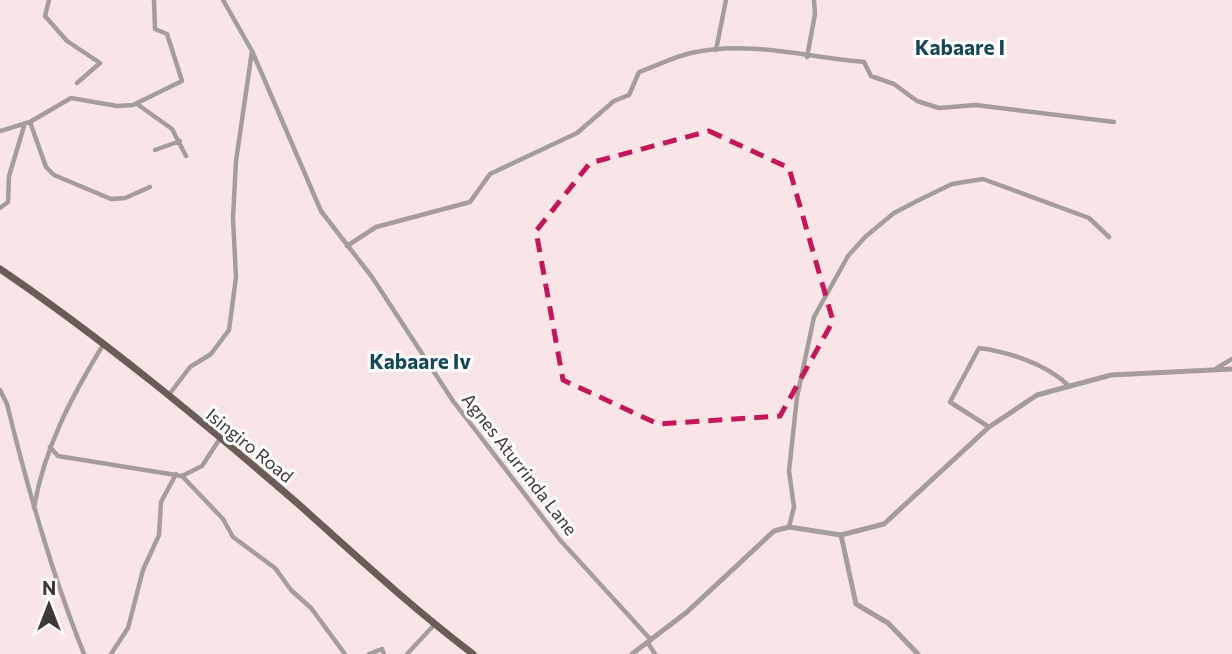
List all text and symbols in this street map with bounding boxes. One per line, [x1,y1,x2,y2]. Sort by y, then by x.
district label: Kabaare I [915,34,1005,59]
district label: Kabaare Iv [369,348,471,373]
street label: Agnes Aturrinda Lane [458,388,582,540]
street label: Isingiro Road [202,403,298,487]
north arrow [14,570,84,640]
text: N [42,576,56,599]

